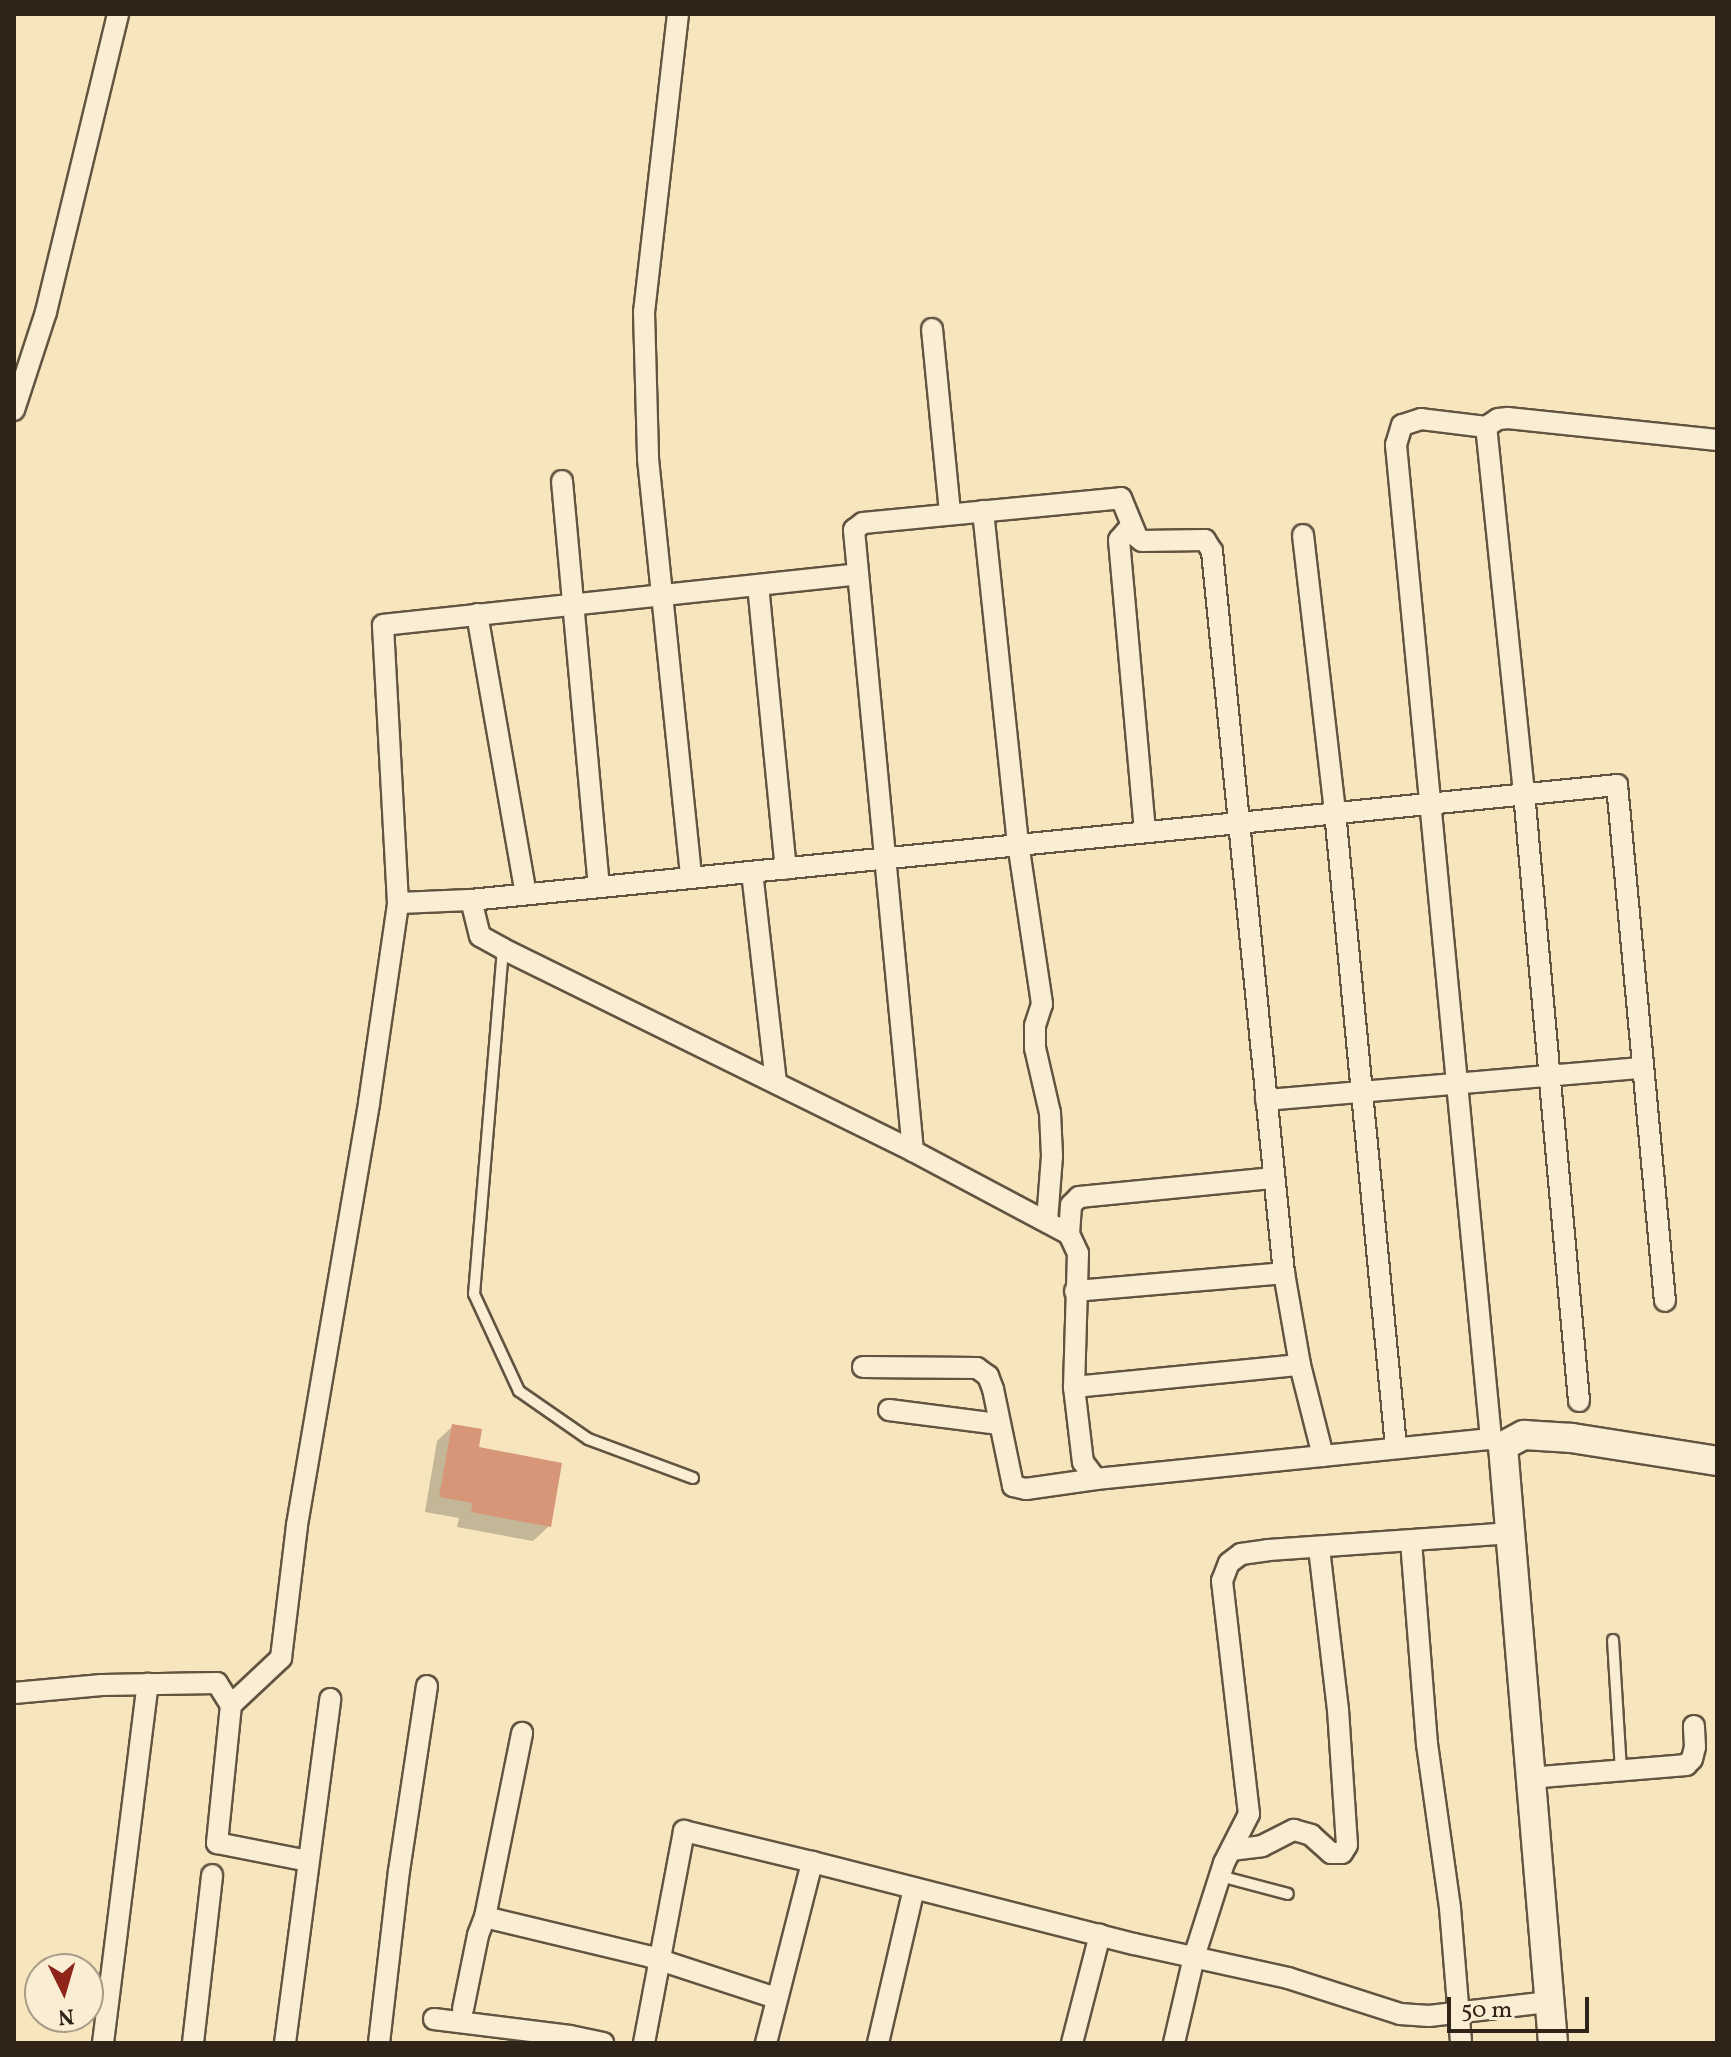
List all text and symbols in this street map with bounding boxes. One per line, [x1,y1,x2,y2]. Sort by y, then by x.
north arrow [24,1953,104,2033]
scale bar [1451,1981,1593,2031]
text: 50 m [1461,1994,1513,2028]
text: N [57,1999,75,2032]

